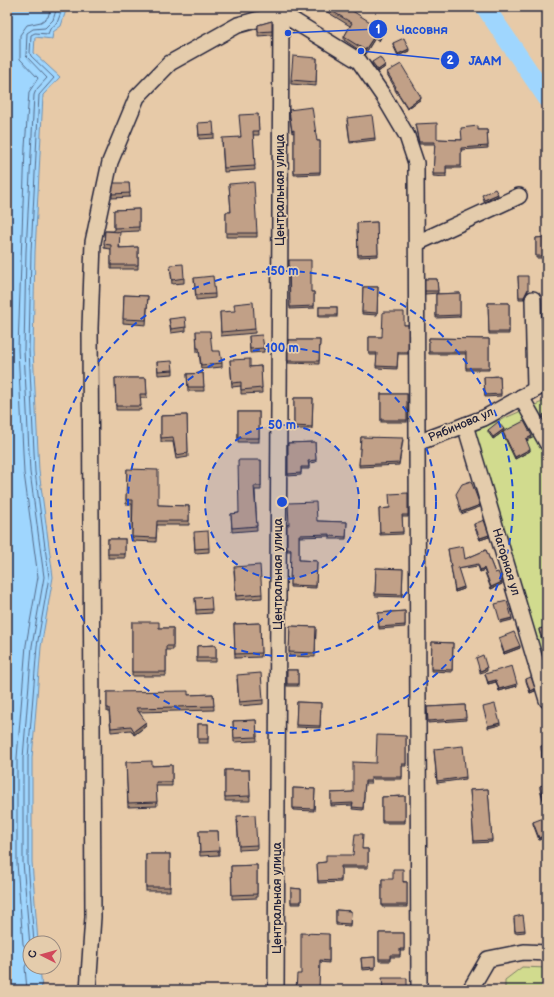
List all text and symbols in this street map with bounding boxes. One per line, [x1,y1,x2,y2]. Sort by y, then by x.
callout: Часовня [368,17,456,42]
text: 1 [375,22,381,37]
text: Часовня [396,22,448,38]
callout: JAAM [440,48,509,73]
text: 2 [446,53,454,68]
text: JAAM [468,53,502,69]
street label: Центральная улица [273,134,288,246]
text: 150 m [266,264,298,279]
text: 100 m [265,341,299,356]
street label: Рябинова ул [426,404,496,445]
text: 50 m [268,418,296,433]
centre of rings [275,495,289,509]
street label: Центральная улица [271,518,286,630]
street label: Нагорная ул [489,527,523,598]
street label: Центральная улица [270,842,285,954]
north arrow [22,935,62,975]
text: С [26,949,39,958]

